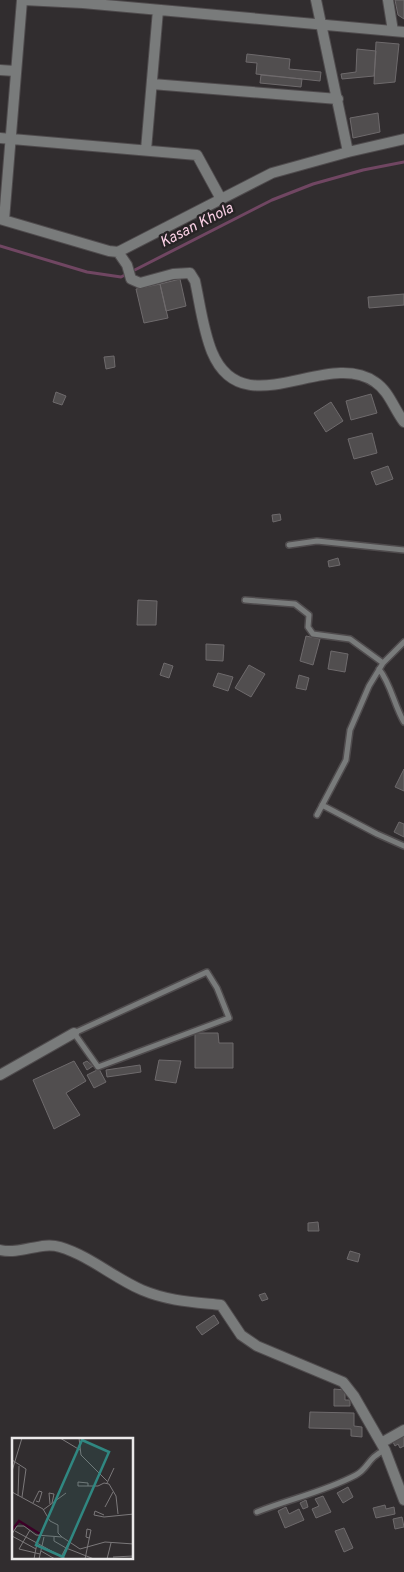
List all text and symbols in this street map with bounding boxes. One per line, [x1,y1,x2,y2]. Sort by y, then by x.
water label: Kasan Khola [157,199,237,253]
inset map [12,1438,134,1560]

